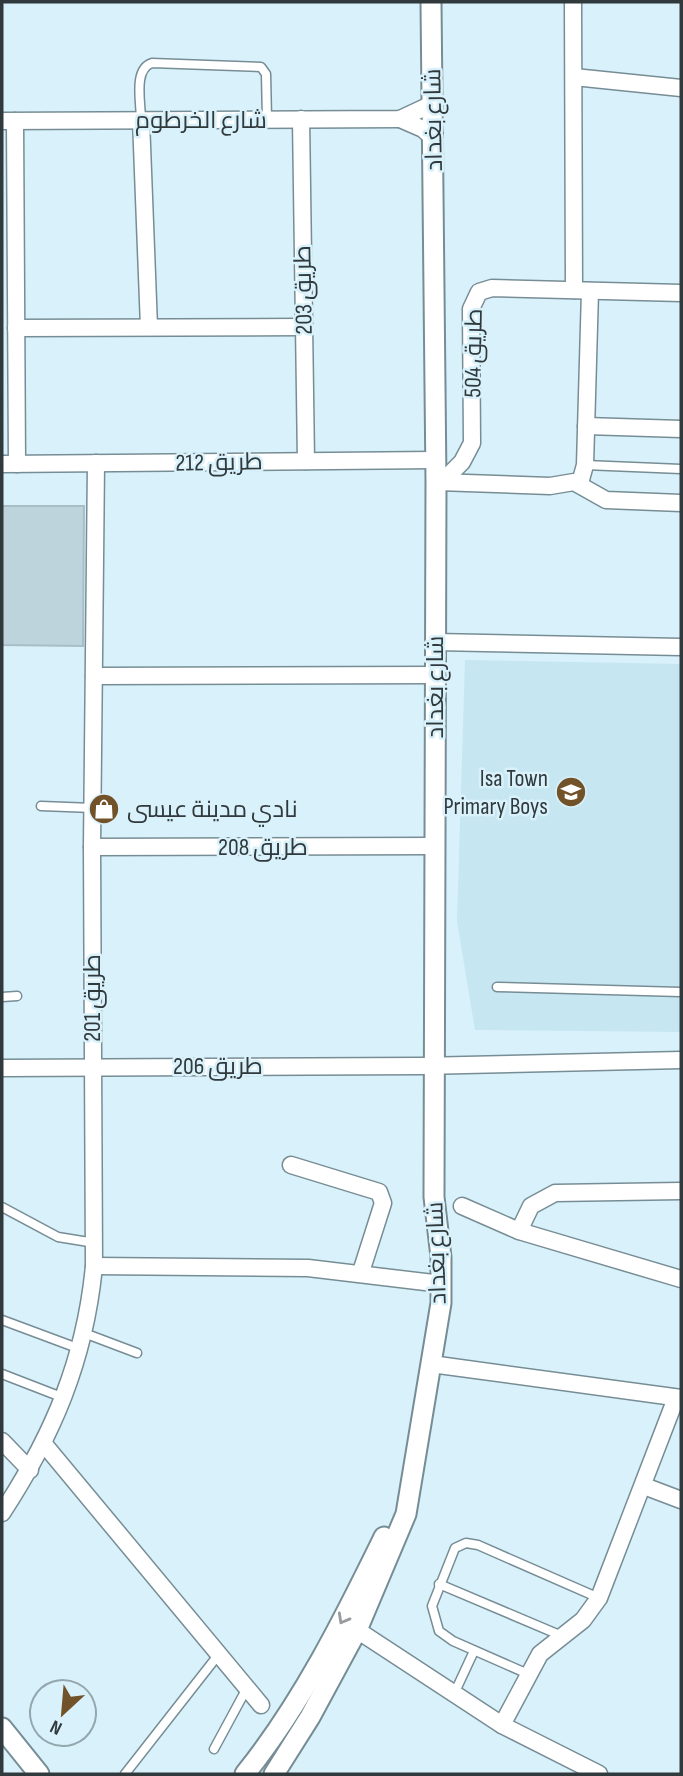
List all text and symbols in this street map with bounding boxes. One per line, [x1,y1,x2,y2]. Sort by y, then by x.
street label: شارع بغداد [418,68,450,172]
street label: شارع الخرطوم [135,106,267,136]
street label: طريق 203 [288,245,319,335]
street label: طريق 504 [458,308,489,398]
street label: طريق 212 [175,447,263,478]
street label: شارع بغداد [421,636,451,738]
place label: Isa Town Primary Boys [443,764,548,821]
school or university icon: Isa Town Primary Boys [554,775,588,809]
shop icon: نادي مدينة عيسى [87,792,121,826]
place label: نادي مدينة عيسى [127,795,298,827]
street label: طريق 208 [218,833,308,862]
street label: طريق 201 [78,954,107,1042]
street label: طريق 206 [173,1052,263,1081]
street label: شارع بغداد [420,1201,454,1305]
one-way arrow [338,1612,351,1624]
north arrow [28,1678,98,1748]
text: N [47,1714,66,1739]

